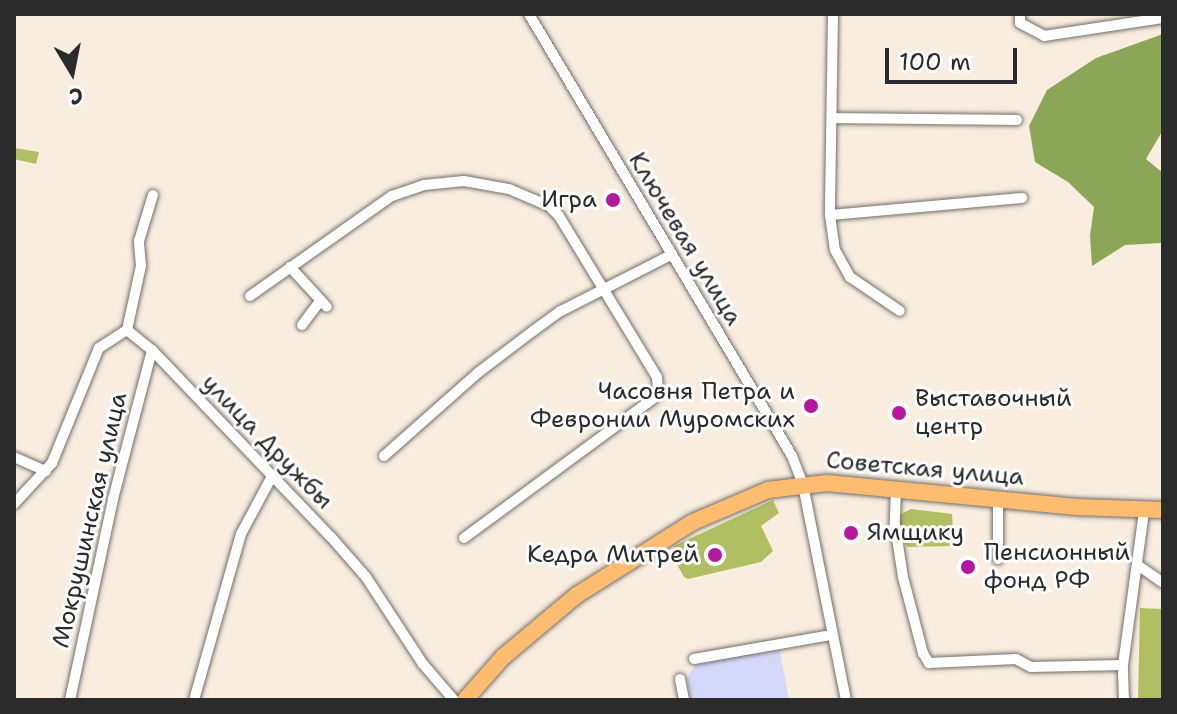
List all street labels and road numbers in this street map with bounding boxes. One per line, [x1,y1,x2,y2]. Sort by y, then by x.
street label: Ключевая улица [622,147,748,331]
street label: улица Дружбы [196,369,338,515]
street label: Мокрушинская улица [47,389,133,651]
street label: Советская улица [825,446,1025,492]

